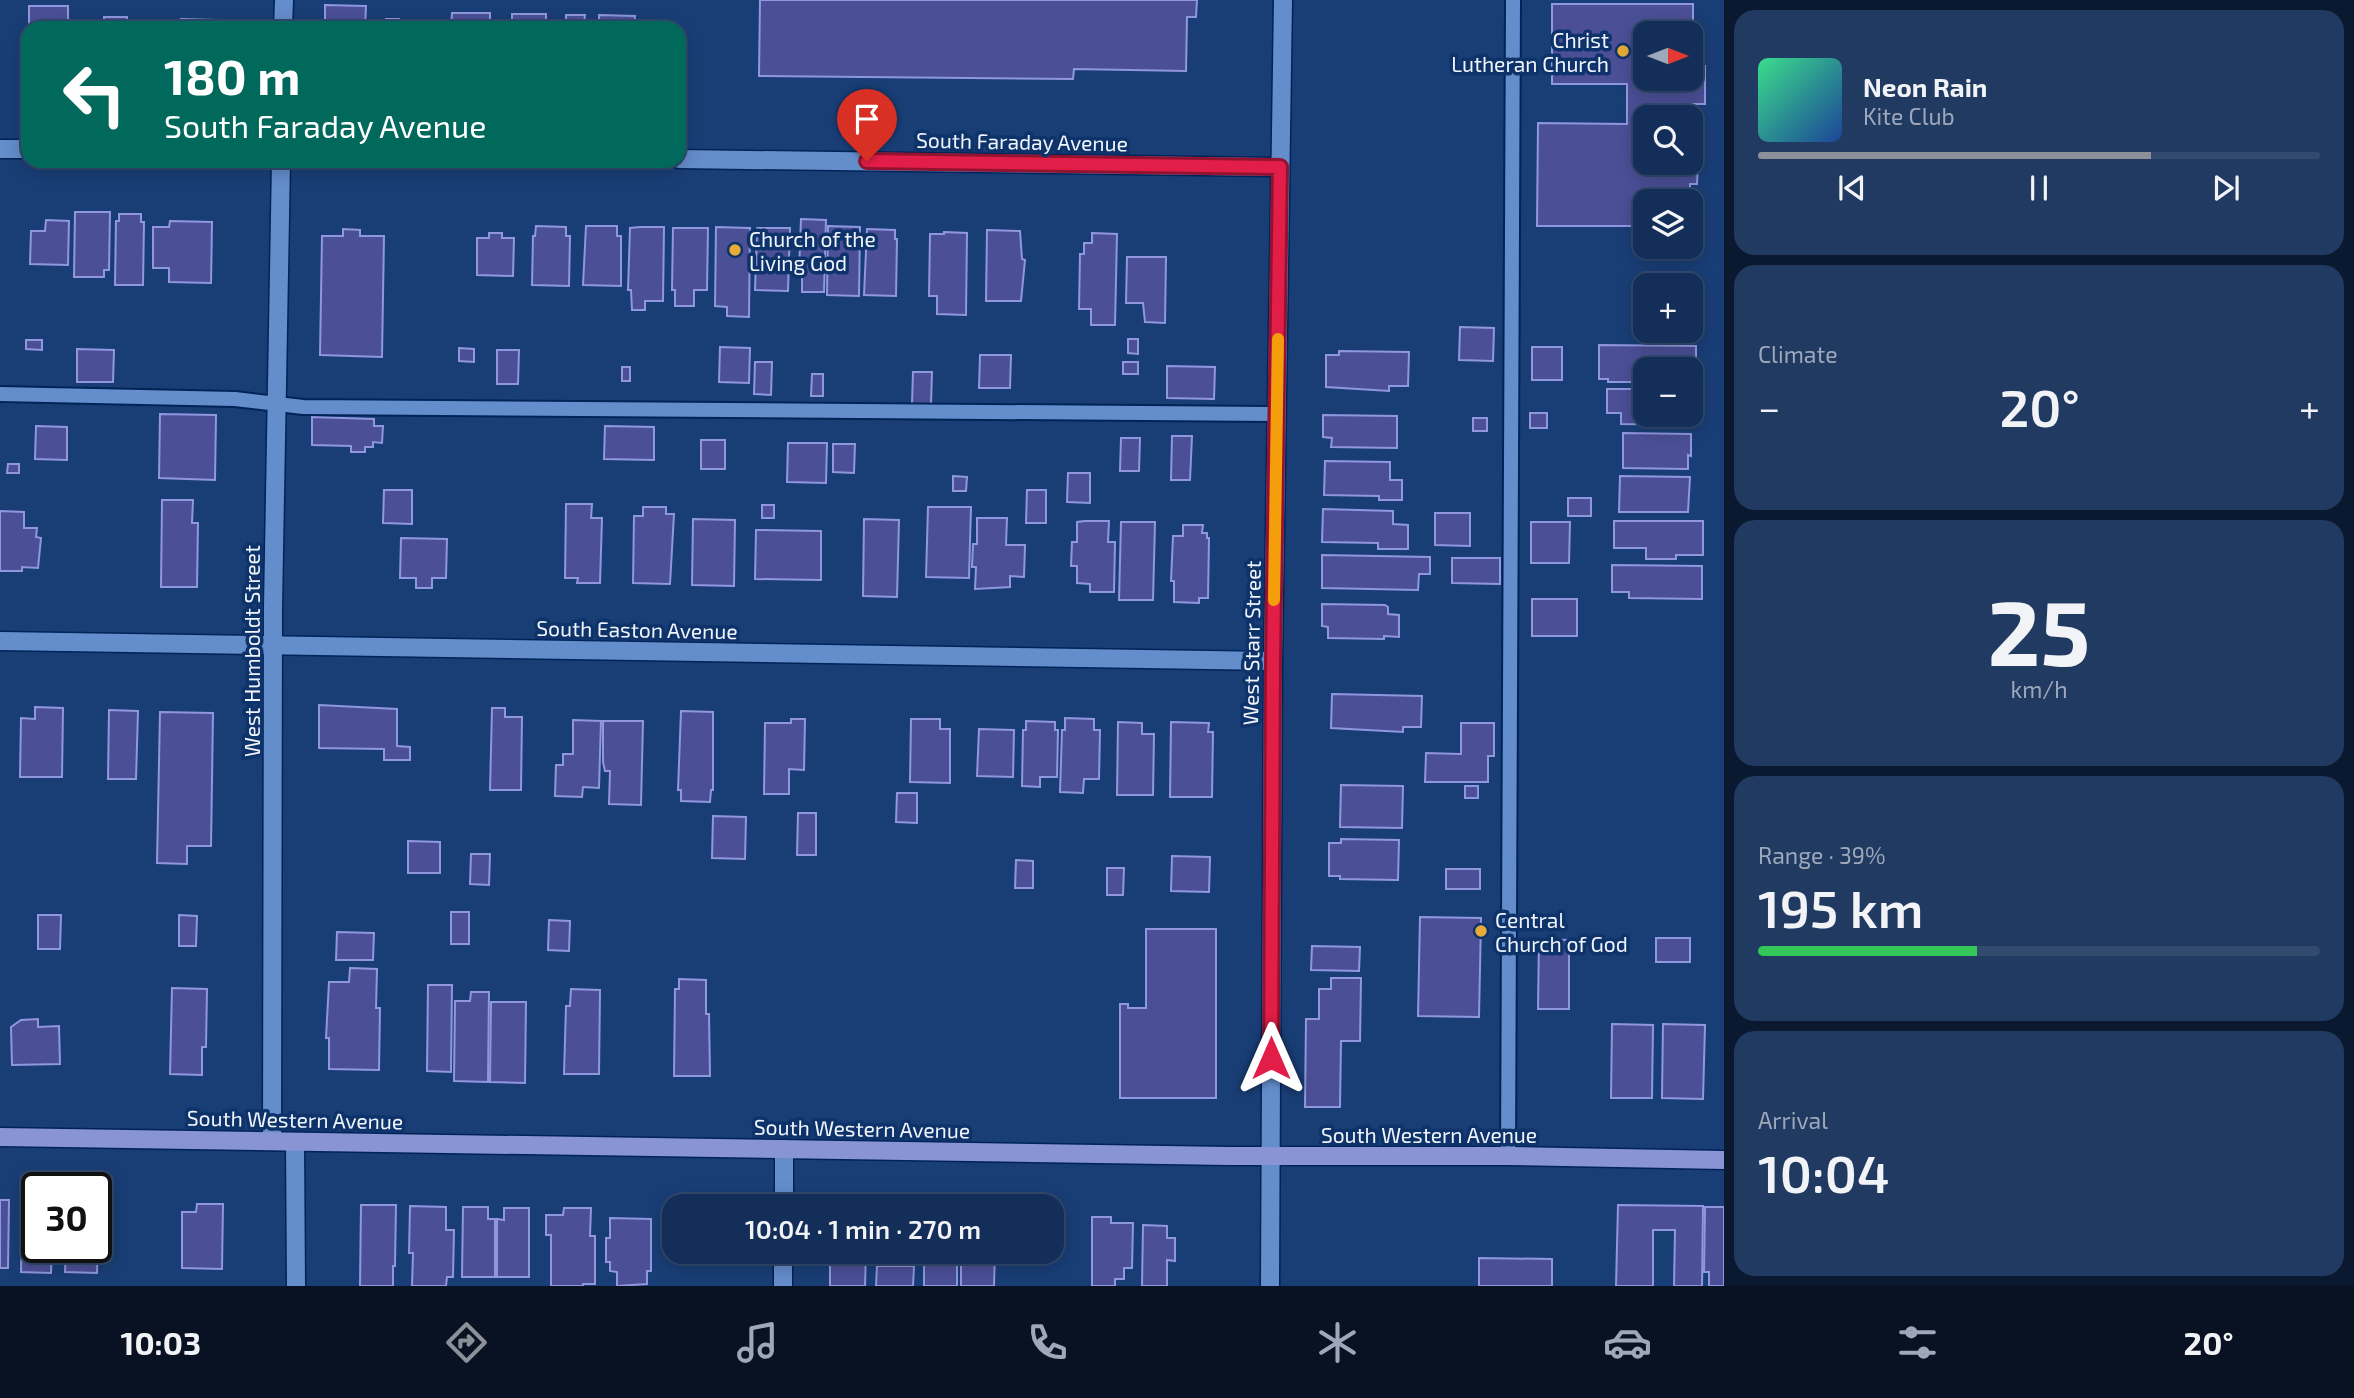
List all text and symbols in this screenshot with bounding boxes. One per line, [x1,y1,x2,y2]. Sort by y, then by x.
north arrow [1633,21,1703,91]
map controls [1633,21,1703,427]
place label: Christ Lutheran Church [1451,27,1609,76]
marker: Christ Lutheran Church [1615,43,1631,59]
text: 180 m [164,46,300,105]
icon: left [49,49,140,140]
text: Neon Rain [1863,71,1987,102]
pin [837,89,897,161]
icon: arrive [848,100,886,138]
text: Kite Club [1863,102,1955,130]
button: search [1633,105,1703,175]
text: South Faraday Avenue [164,106,487,144]
street label: South Faraday Avenue [916,127,1128,155]
icon: previous [1833,169,1871,207]
icon: pause [2020,169,2058,207]
icon: next [2207,169,2245,207]
button: layers [1633,189,1703,259]
place label: Church of the Living God [749,226,876,275]
marker: Church of the Living God [727,242,743,258]
button: + [1633,273,1703,343]
text: Climate [1758,340,1838,368]
button: − [1633,357,1703,427]
text: 20° [1999,375,2080,437]
text: − [1758,384,1780,430]
text: + [2299,384,2320,430]
street label: West Humboldt Street [239,545,264,757]
street label: West Starr Street [1237,560,1265,726]
text: 25 [1987,575,2091,684]
street label: South Easton Avenue [536,615,738,643]
text: km/h [2010,675,2068,703]
text: Range · 39% [1758,841,1886,869]
text: 195 km [1758,876,1923,938]
place label: Central Church of God [1495,907,1628,956]
marker: Central Church of God [1473,923,1489,939]
position arrow [1234,1021,1308,1095]
street label: South Western Avenue [187,1105,403,1133]
text: Arrival [1758,1106,1828,1134]
street label: South Western Avenue [754,1114,970,1142]
street label: South Western Avenue [1321,1122,1537,1147]
text: 10:04 [1758,1141,1890,1203]
speed limit sign: 30 [21,1172,112,1263]
text: 10:04 · 1 min · 270 m [745,1213,981,1244]
icon: directions [442,1318,491,1367]
icon: music [733,1318,782,1367]
icon: phone [1023,1318,1072,1367]
icon: climate [1313,1318,1362,1367]
icon: car [1603,1318,1652,1367]
icon: filters [1893,1318,1942,1367]
text: 10:03 [121,1323,201,1361]
text: 20° [2184,1323,2233,1361]

